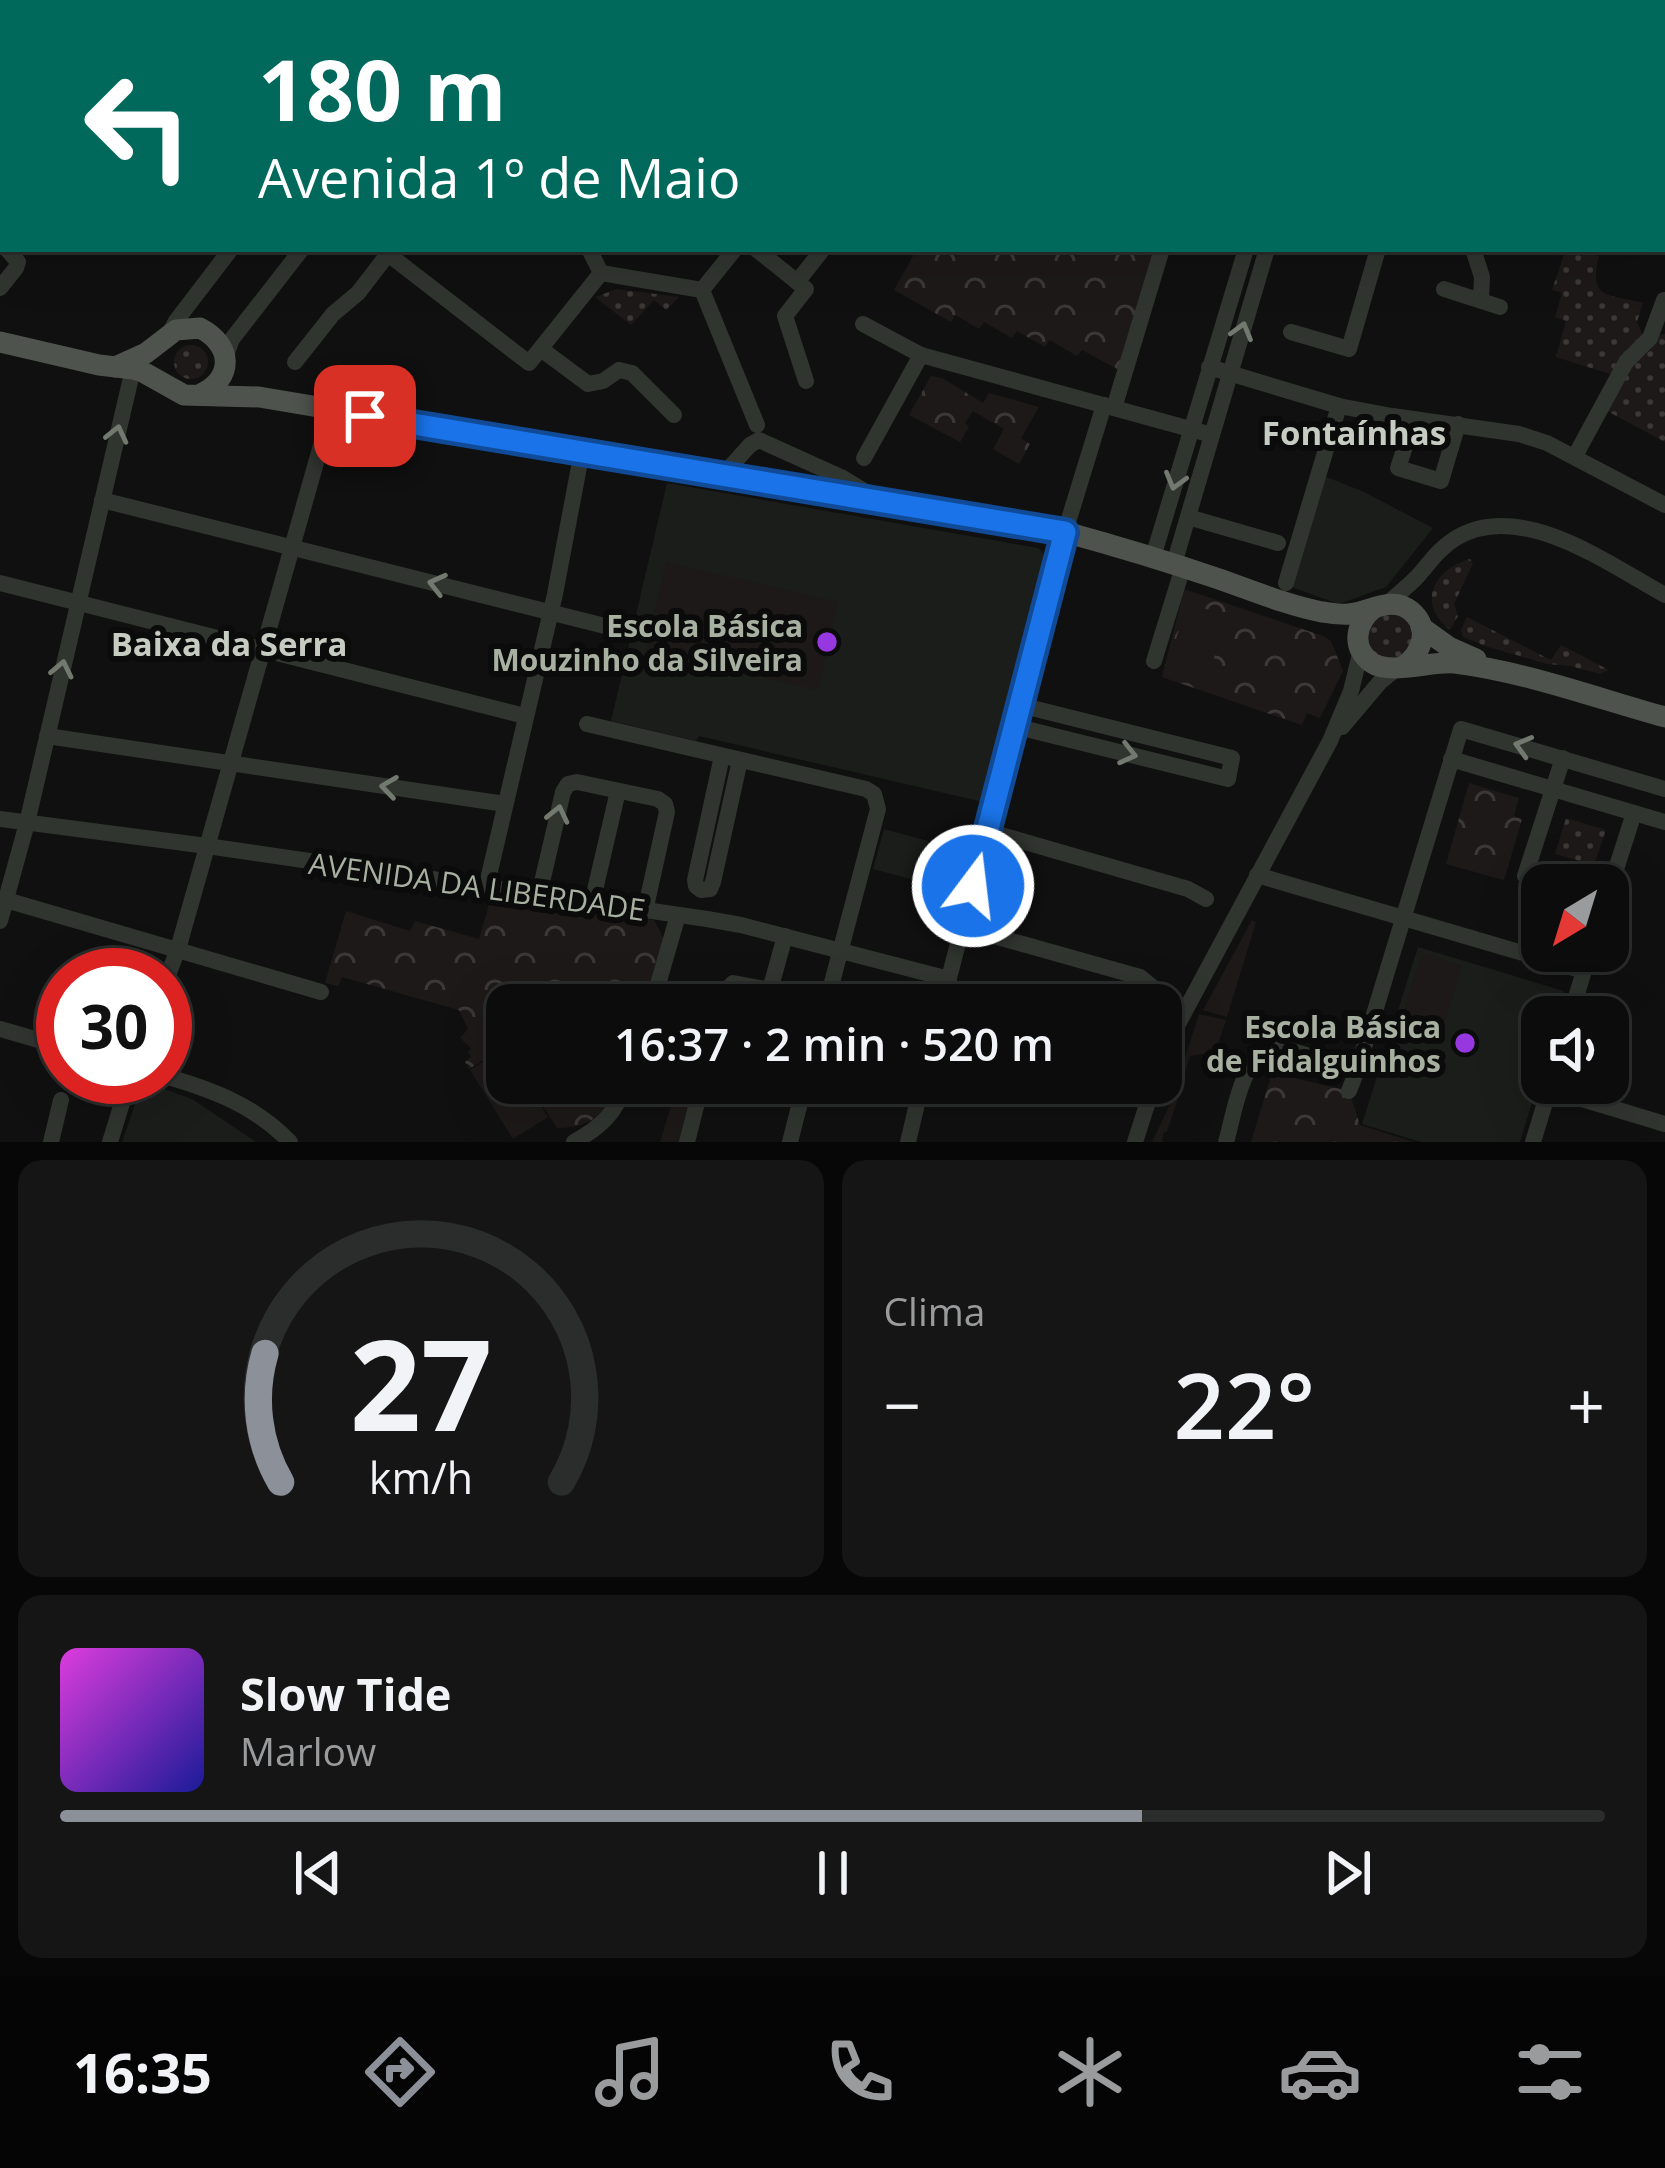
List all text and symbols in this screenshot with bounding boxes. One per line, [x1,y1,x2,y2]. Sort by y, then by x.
text: 180 m [258,31,506,146]
icon: left [60,48,216,204]
text: Avenida 1º de Maio [258,140,740,214]
one-way arrow [1228,321,1253,342]
pin [314,365,416,467]
icon: arrive [332,383,398,449]
district label: Fontaínhas [1262,410,1446,455]
one-way arrow [103,425,128,445]
one-way arrow [1164,470,1189,491]
one-way arrow [427,573,448,598]
place label: Escola Básica Mouzinho da Silveira [491,605,803,680]
district label: Baixa da Serra [111,621,347,666]
marker: Escola Básica Mouzinho da Silveira [814,629,840,655]
one-way arrow [48,659,73,679]
one-way arrow [1513,736,1534,761]
one-way arrow [1117,740,1137,765]
one-way arrow [380,775,399,801]
one-way arrow [544,805,569,825]
position arrow [910,823,1036,949]
street label: AVENIDA DA LIBERDADE [306,842,648,930]
north arrow [1521,864,1629,972]
map controls [1521,864,1629,1104]
speed limit sign: 30 [36,948,192,1104]
button: sound [1521,996,1629,1104]
place label: Escola Básica de Fidalguinhos [1206,1006,1441,1081]
text: 16:37 · 2 min · 520 m [614,1013,1054,1074]
marker: Escola Básica de Fidalguinhos [1452,1030,1478,1056]
text: Clima [884,1284,986,1337]
text: 27 [349,1298,492,1468]
text: 22° [1174,1343,1315,1465]
text: − [884,1359,921,1449]
text: + [1567,1359,1605,1449]
text: km/h [369,1447,473,1506]
text: Slow Tide [240,1663,451,1724]
text: Marlow [240,1724,376,1777]
icon: previous [285,1840,351,1906]
icon: pause [800,1840,866,1906]
icon: next [1315,1840,1381,1906]
icon: directions [358,2030,442,2114]
icon: music [588,2030,672,2114]
icon: phone [818,2030,902,2114]
icon: climate [1048,2030,1132,2114]
icon: car [1278,2030,1362,2114]
icon: filters [1508,2030,1592,2114]
text: 16:35 [73,2035,212,2109]

